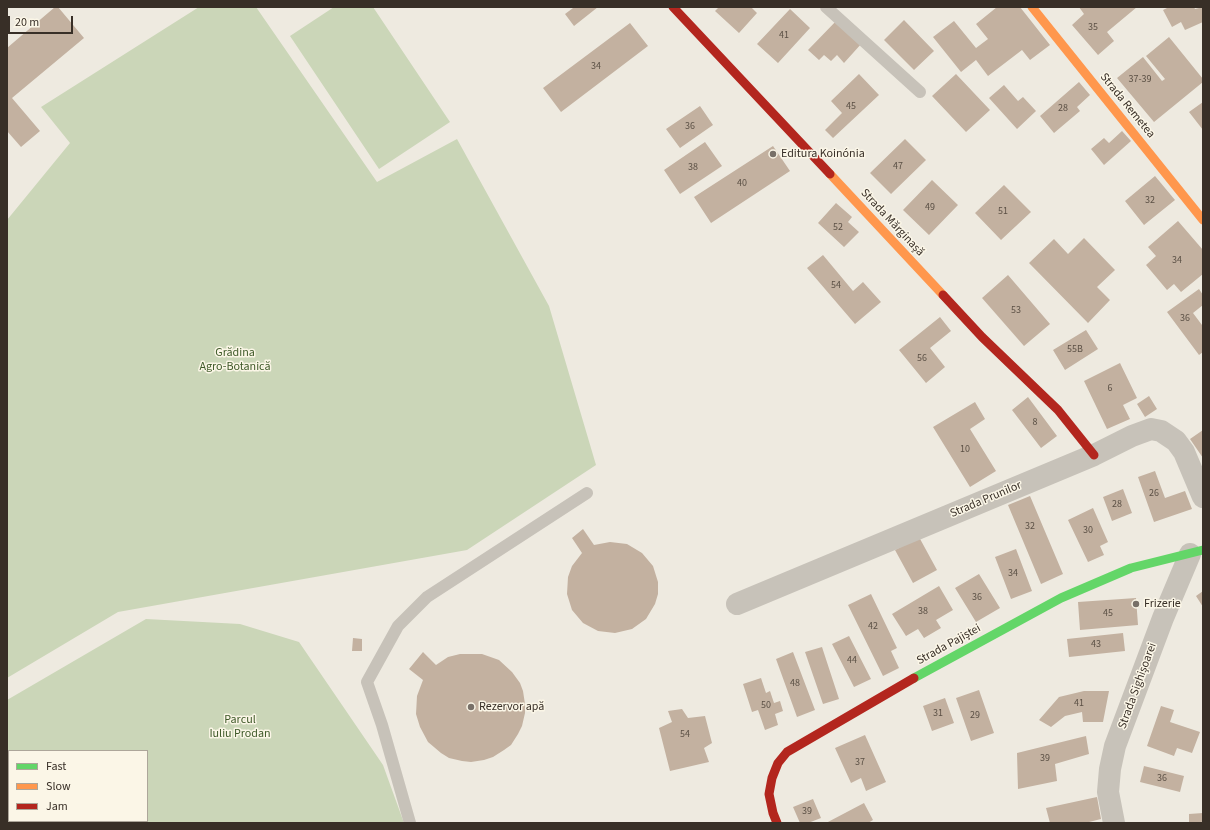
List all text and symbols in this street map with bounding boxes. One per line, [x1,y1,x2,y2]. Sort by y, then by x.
scale bar [10,8,75,34]
text: 20 m [15,14,39,31]
house number: 35 [1088,22,1098,34]
house number: 41 [779,30,789,42]
house number: 34 [591,61,601,73]
street label: Strada Remetea [1096,71,1158,141]
house number: 37-39 [1129,74,1151,86]
house number: 45 [846,101,856,113]
house number: 28 [1058,103,1068,115]
house number: 36 [685,121,695,133]
place label: Editura Koinónia [781,147,865,161]
marker: Editura Koinónia [768,149,778,159]
house number: 47 [893,161,903,173]
house number: 38 [688,162,698,174]
house number: 40 [737,178,747,190]
street label: Strada Mărginașă [857,186,927,260]
house number: 32 [1145,195,1155,207]
house number: 49 [925,202,935,214]
house number: 51 [998,206,1008,218]
house number: 52 [833,222,843,234]
house number: 34 [1172,255,1182,267]
house number: 54 [831,280,841,292]
house number: 53 [1011,305,1021,317]
house number: 36 [1180,313,1190,325]
house number: 55B [1067,344,1083,356]
park label: Grădina Agro-Botanică [199,346,271,374]
house number: 56 [917,353,927,365]
house number: 6 [1108,383,1112,395]
house number: 8 [1033,417,1037,429]
house number: 10 [960,444,970,456]
street label: Strada Prunilor [948,479,1024,521]
house number: 26 [1149,488,1159,500]
house number: 28 [1112,499,1122,511]
house number: 32 [1025,521,1035,533]
house number: 30 [1083,525,1093,537]
house number: 34 [1008,568,1018,580]
house number: 36 [972,592,982,604]
place label: Frizerie [1144,597,1181,611]
marker: Frizerie [1131,599,1141,609]
house number: 38 [918,606,928,618]
house number: 45 [1103,608,1113,620]
house number: 42 [868,621,878,633]
street label: Strada Pajiștei [914,621,984,669]
house number: 43 [1091,639,1101,651]
street label: Strada Sighișoarei [1116,641,1160,731]
house number: 44 [847,655,857,667]
house number: 48 [790,678,800,690]
house number: 41 [1074,698,1084,710]
place label: Rezervor apă [479,700,544,714]
house number: 50 [761,700,771,712]
marker: Rezervor apă [466,702,476,712]
house number: 31 [933,708,943,720]
house number: 29 [970,710,980,722]
park label: Parcul Iuliu Prodan [209,713,271,741]
house number: 54 [680,729,690,741]
legend [8,750,148,822]
house number: 39 [1040,753,1050,765]
house number: 37 [855,757,865,769]
text: Fast [46,758,66,775]
house number: 36 [1157,773,1167,785]
text: Slow [46,778,71,795]
text: Jam [46,798,68,815]
house number: 39 [802,806,812,818]

